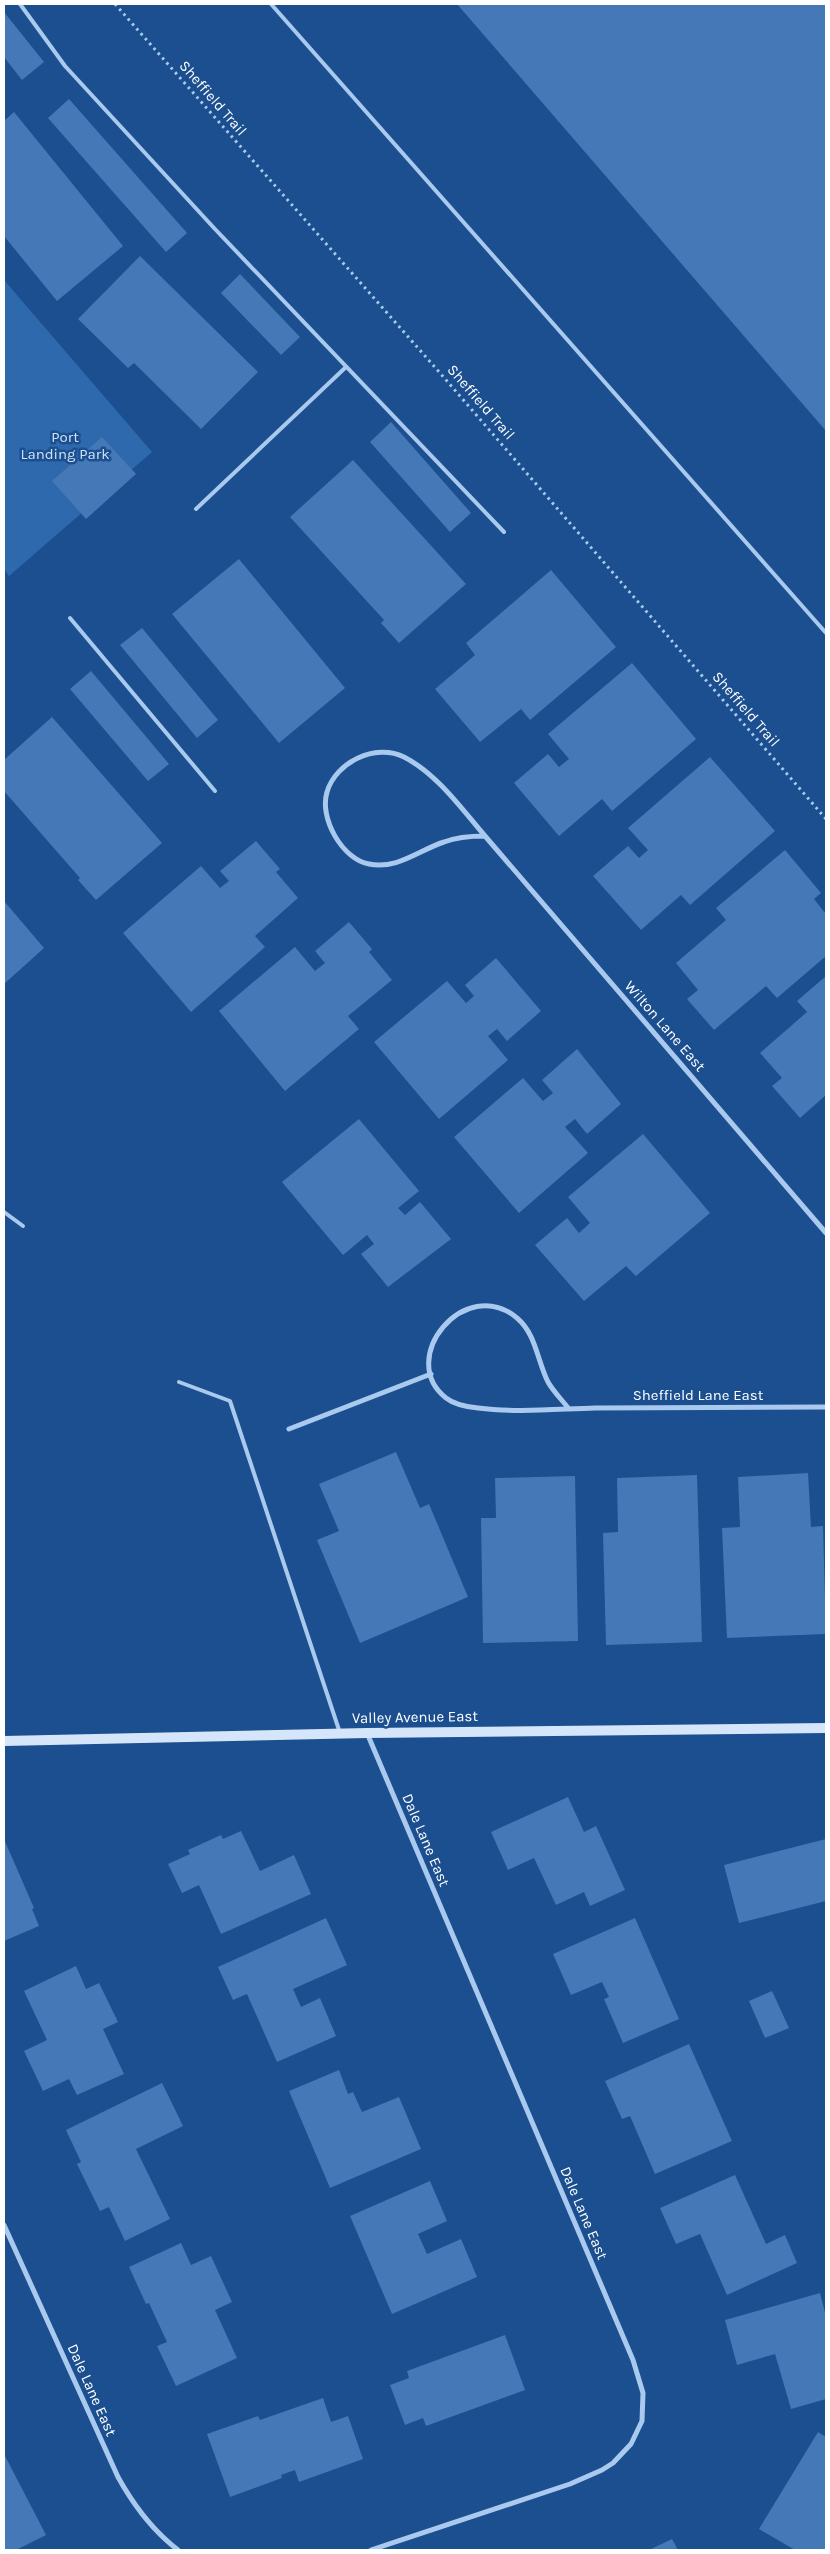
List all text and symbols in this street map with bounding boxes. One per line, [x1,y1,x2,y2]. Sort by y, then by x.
street label: Sheffield Trail [175,57,251,139]
street label: Sheffield Trail [443,361,519,443]
park label: Port Landing Park [20,428,110,463]
street label: Sheffield Trail [708,668,784,750]
street label: Wilton Lane East [621,977,710,1075]
street label: Sheffield Lane East [633,1386,764,1404]
street label: Valley Avenue East [352,1707,479,1727]
street label: Dale Lane East [398,1791,454,1890]
street label: Dale Lane East [556,2164,612,2263]
street label: Dale Lane East [64,2341,121,2439]

